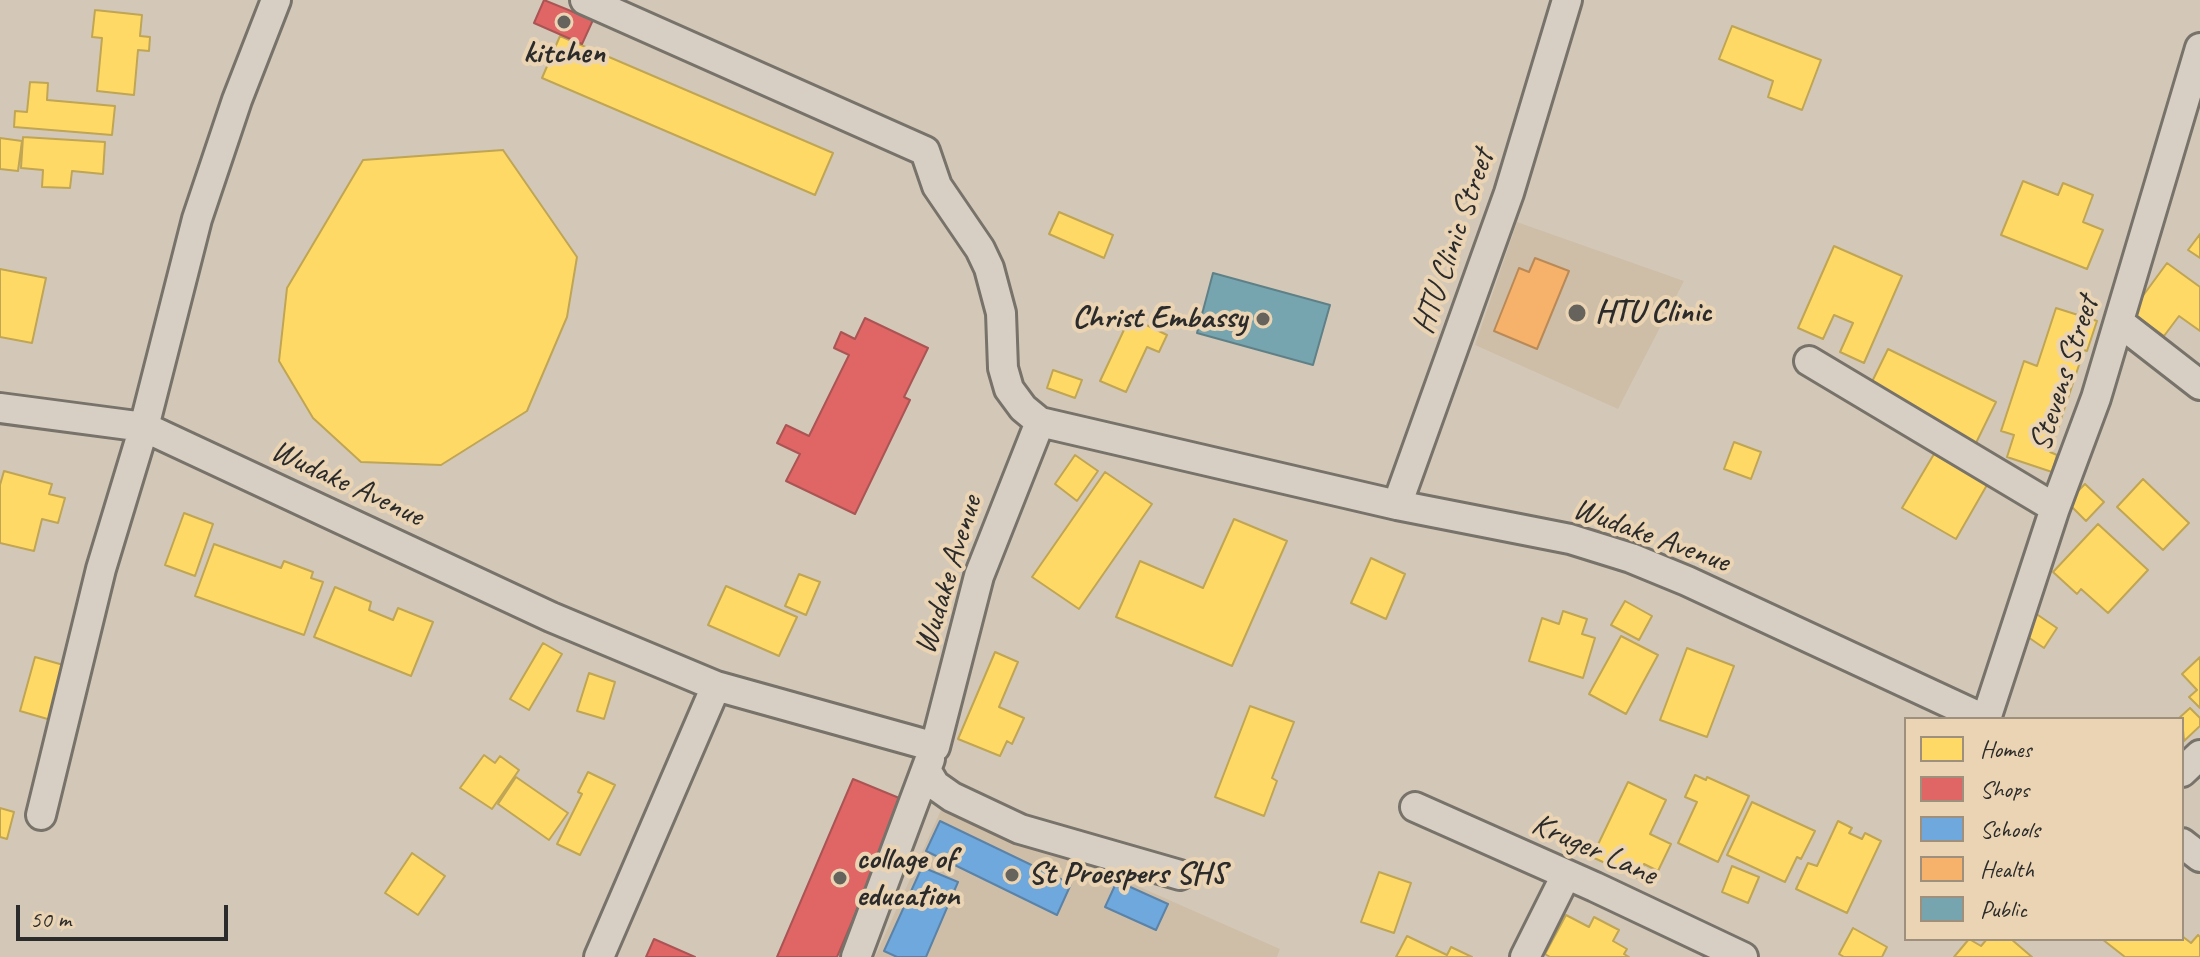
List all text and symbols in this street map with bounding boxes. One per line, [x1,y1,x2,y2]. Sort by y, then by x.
marker: kitchen [555,13,573,31]
place label: kitchen [523,35,605,73]
street label: HTU Clinic Street [1405,145,1503,339]
street label: Stevens Street [2022,292,2108,456]
place label: HTU Clinic [1595,294,1711,332]
place label: Christ Embassy [1072,300,1247,338]
marker: HTU Clinic [1566,302,1588,324]
marker: Christ Embassy [1254,310,1272,328]
street label: Wudake Avenue [265,432,429,536]
street label: Wudake Avenue [1568,490,1734,582]
street label: Wudake Avenue [907,491,991,659]
legend [1904,717,2184,941]
text: Homes [1980,734,2031,764]
text: Shops [1980,774,2029,804]
street label: Kruger Lane [1526,805,1662,895]
text: Schools [1980,814,2040,844]
place label: collage of education [856,841,959,916]
text: Health [1980,854,2034,884]
place label: St Proespers SHS [1028,856,1226,894]
marker: St Proespers SHS [1003,866,1021,884]
marker: collage of education [831,869,849,887]
scale bar [20,889,232,939]
text: Public [1980,894,2027,924]
text: 50 m [30,904,71,934]

